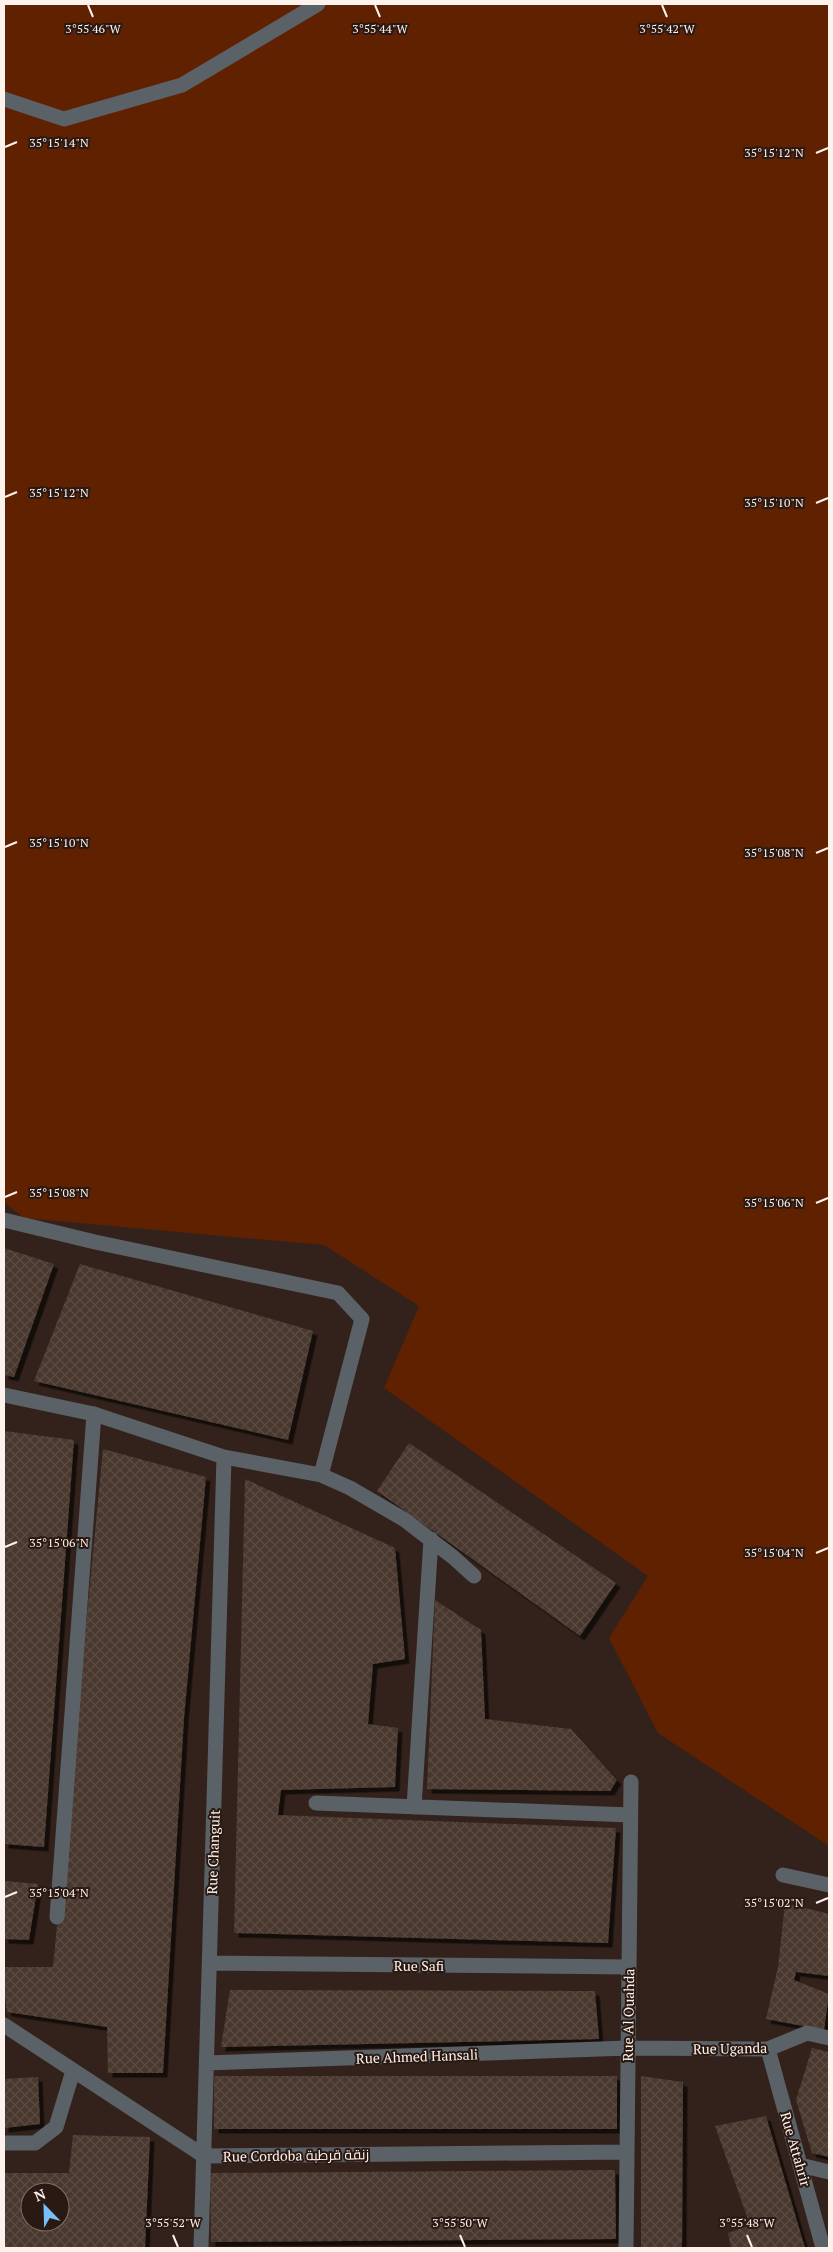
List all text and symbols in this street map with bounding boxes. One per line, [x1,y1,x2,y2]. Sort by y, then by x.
text: 3°55'46"W [65,21,122,36]
text: 3°55'44"W [352,21,409,36]
text: 3°55'42"W [639,21,696,36]
text: 35°15'14"N [29,135,89,150]
text: 35°15'12"N [744,145,804,160]
text: 35°15'12"N [29,485,89,500]
text: 35°15'10"N [744,495,804,510]
text: 35°15'10"N [29,835,89,850]
text: 35°15'08"N [744,845,804,860]
text: 35°15'08"N [29,1185,89,1200]
text: 35°15'06"N [744,1195,804,1210]
text: 35°15'06"N [29,1535,89,1550]
text: 35°15'04"N [744,1545,804,1560]
street label: Rue Changuit [202,1808,224,1895]
text: 35°15'04"N [29,1885,89,1900]
text: 35°15'02"N [744,1895,804,1910]
street label: Rue Safi [394,1956,444,1975]
street label: Rue Al Ouahda [618,1968,638,2062]
street label: Rue Uganda [693,2038,767,2058]
street label: Rue Ahmed Hansali [356,2044,478,2068]
street label: Rue Attahrir [776,2110,816,2189]
street label: Rue Cordoba زنقة قرطبة [223,2144,369,2166]
north arrow [20,2182,70,2232]
text: N [31,2184,49,2205]
text: 3°55'52"W [145,2215,202,2230]
text: 3°55'50"W [432,2215,489,2230]
text: 3°55'48"W [719,2215,776,2230]

